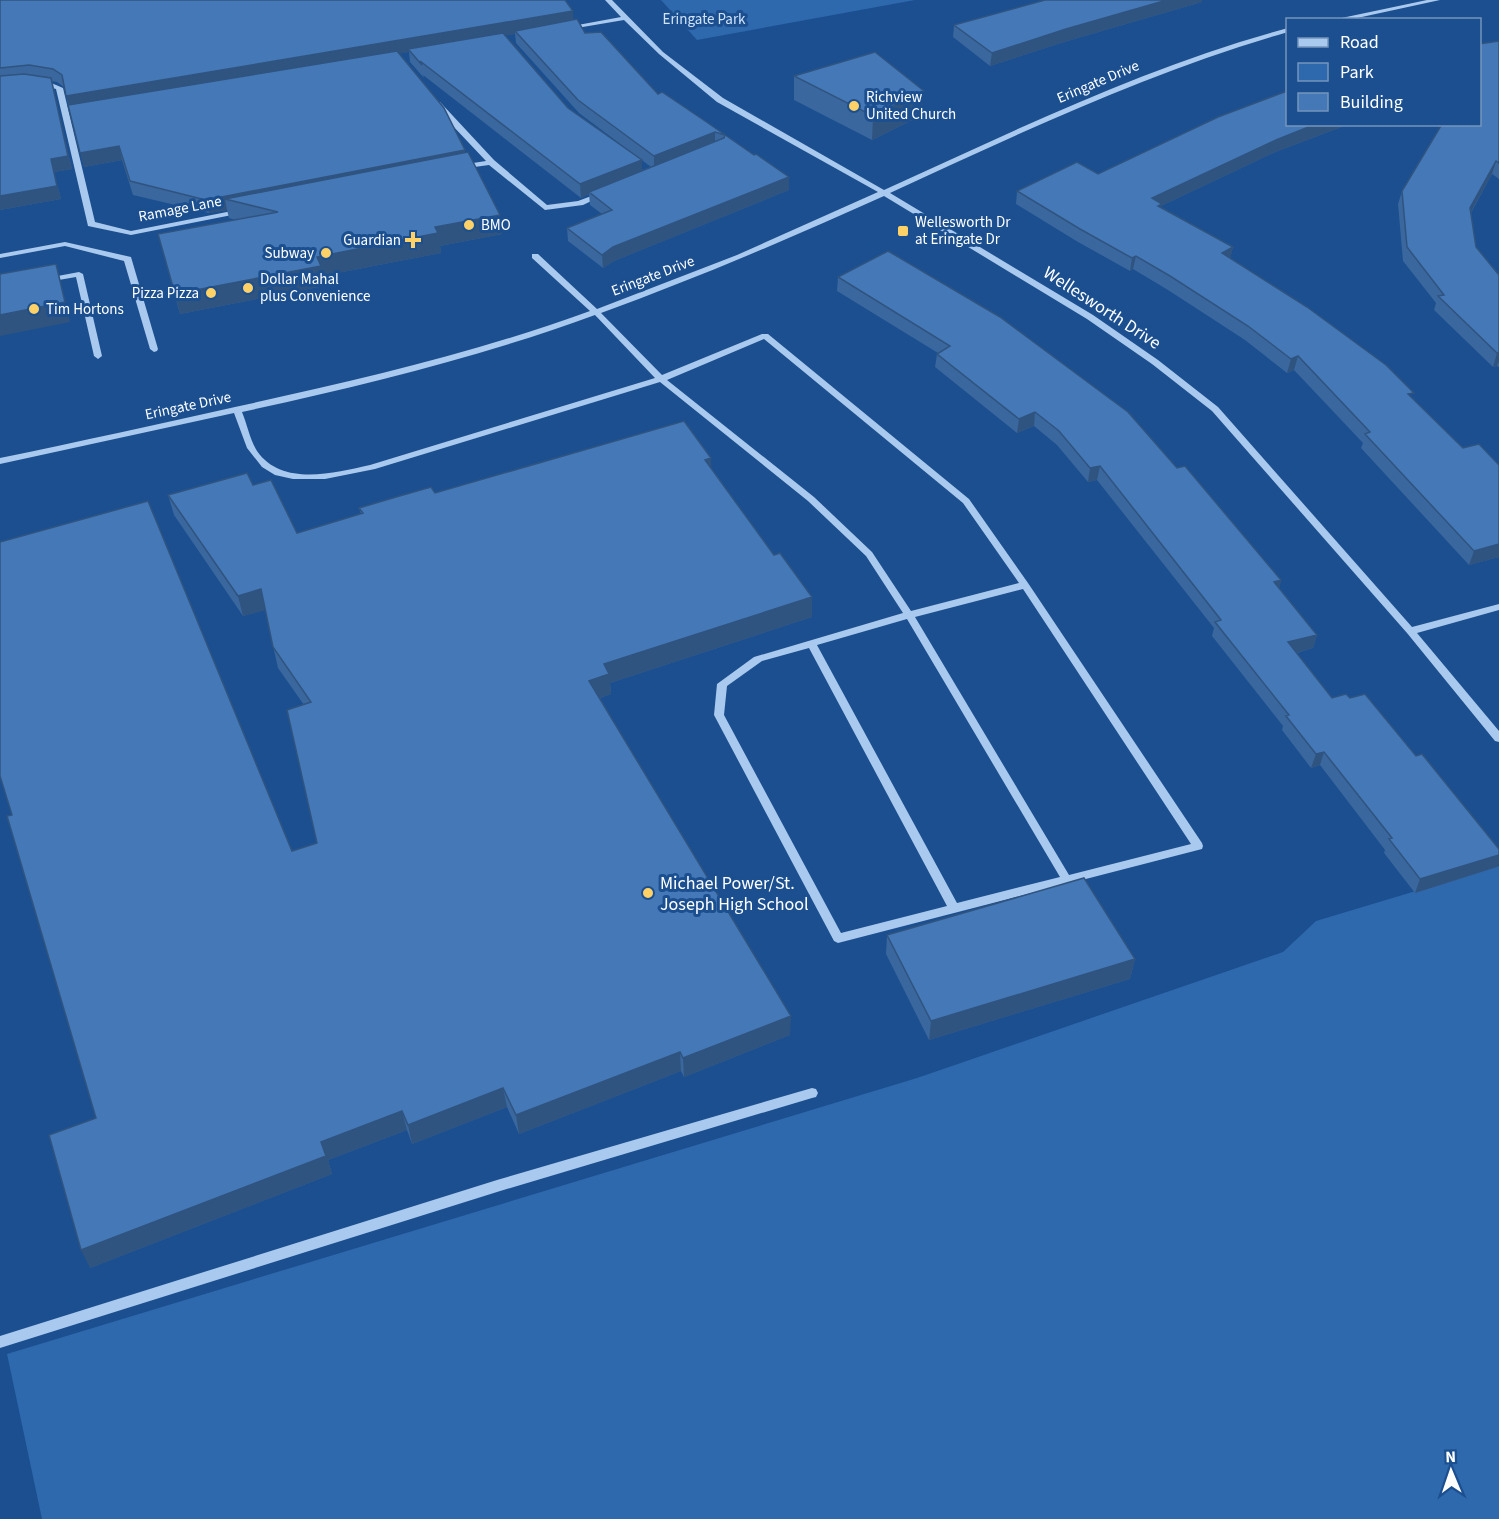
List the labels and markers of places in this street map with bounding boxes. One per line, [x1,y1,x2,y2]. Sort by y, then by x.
place label: Richview United Church [866,87,956,125]
marker: Richview United Church [847,99,861,113]
place label: Wellesworth Dr at Eringate Dr [915,212,1011,250]
place label: BMO [481,215,511,236]
marker: BMO [462,218,476,232]
marker: Wellesworth Dr at Eringate Dr [896,224,910,238]
place label: Guardian [343,230,401,251]
marker: Guardian [406,233,420,247]
place label: Subway [264,243,314,264]
marker: Subway [319,246,333,260]
place label: Dollar Mahal plus Convenience [260,269,370,307]
marker: Dollar Mahal plus Convenience [241,281,255,295]
place label: Pizza Pizza [132,283,199,304]
marker: Pizza Pizza [204,286,218,300]
place label: Tim Hortons [46,299,124,320]
marker: Tim Hortons [27,302,41,316]
place label: Michael Power/St. Joseph High School [660,871,809,917]
marker: Michael Power/St. Joseph High School [641,886,655,900]

